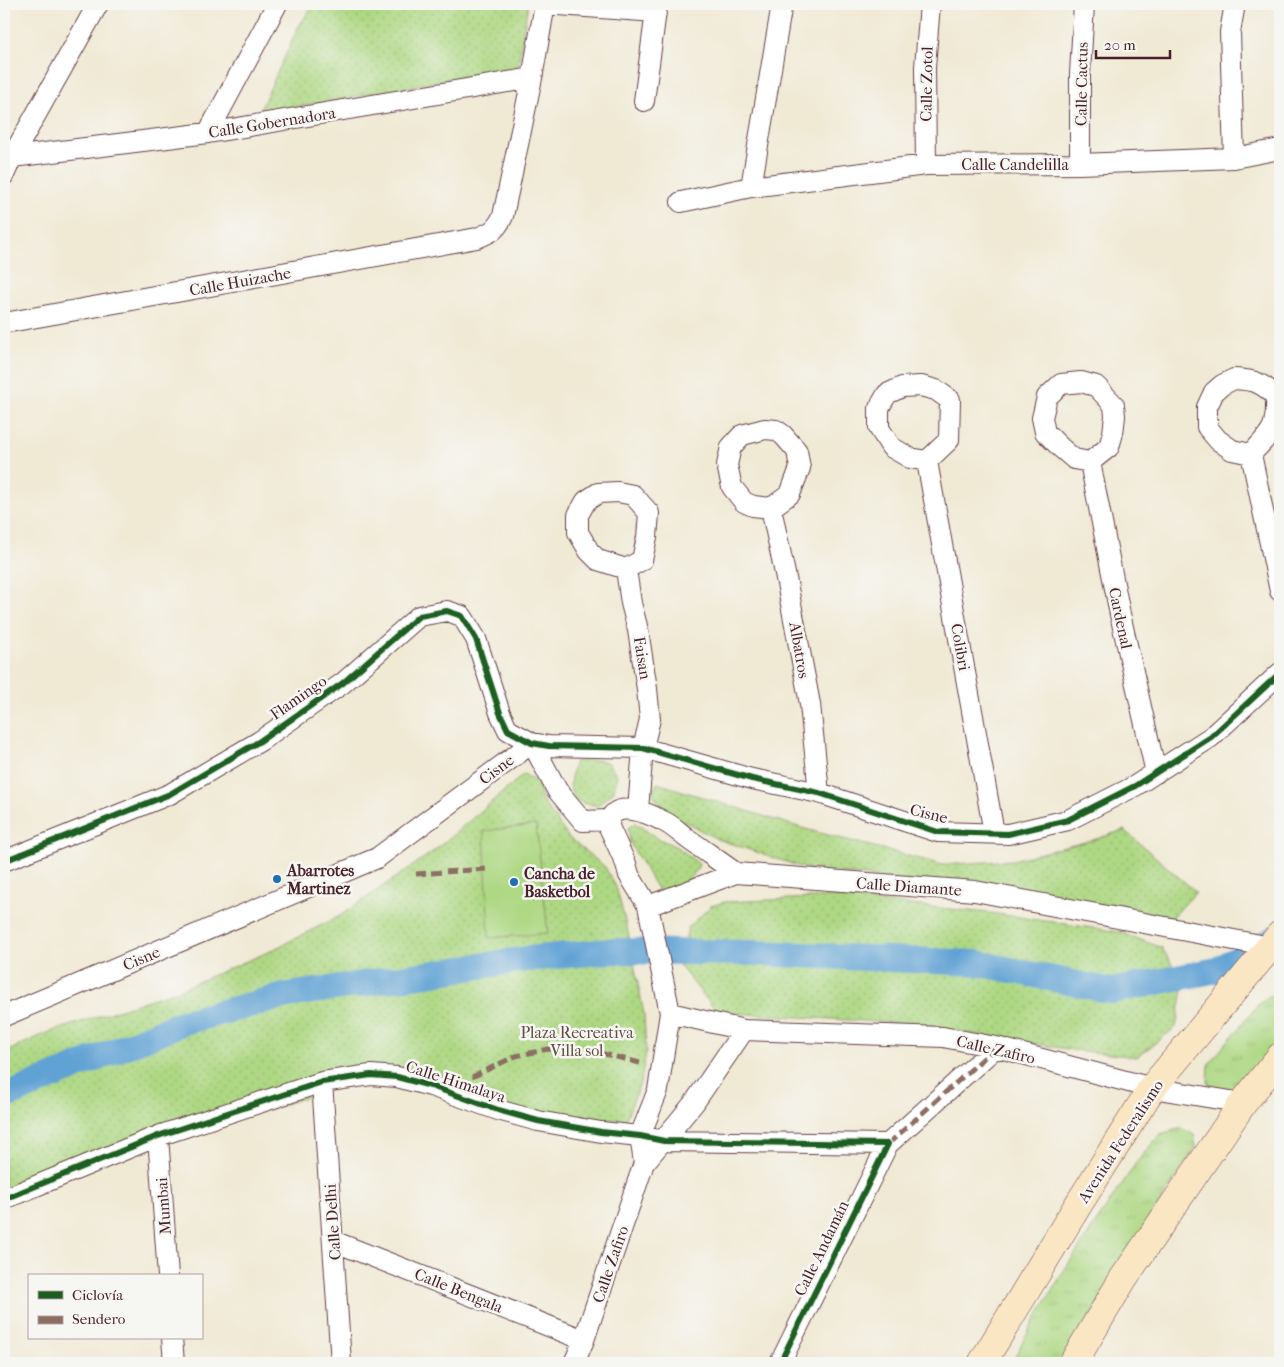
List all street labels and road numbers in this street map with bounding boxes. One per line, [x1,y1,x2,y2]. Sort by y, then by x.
street label: Calle Cactus [1071,42,1092,126]
street label: Calle Zotol [916,46,937,122]
street label: Calle Gobernadora [207,103,338,142]
street label: Calle Candelilla [961,155,1069,174]
street label: Calle Huizache [188,263,292,300]
street label: Cardenal [1105,586,1136,651]
street label: Albatros [785,619,814,680]
street label: Colibri [947,622,974,672]
street label: Faisan [630,635,655,682]
street label: Flamingo [266,671,330,724]
street label: Cisne [475,750,517,789]
street label: Cisne [908,800,950,827]
street label: Calle Diamante [855,873,963,900]
street label: Cisne [120,942,163,975]
street label: Calle Zafiro [955,1031,1037,1068]
street label: Calle Himalaya [404,1056,509,1107]
street label: Avenida Federalismo [1073,1076,1167,1207]
street label: Mumbai [152,1176,175,1235]
street label: Calle Delhi [320,1183,345,1261]
street label: Calle Andamán [790,1197,853,1299]
street label: Calle Zafiro [588,1223,633,1305]
street label: Calle Bengala [412,1264,506,1317]

